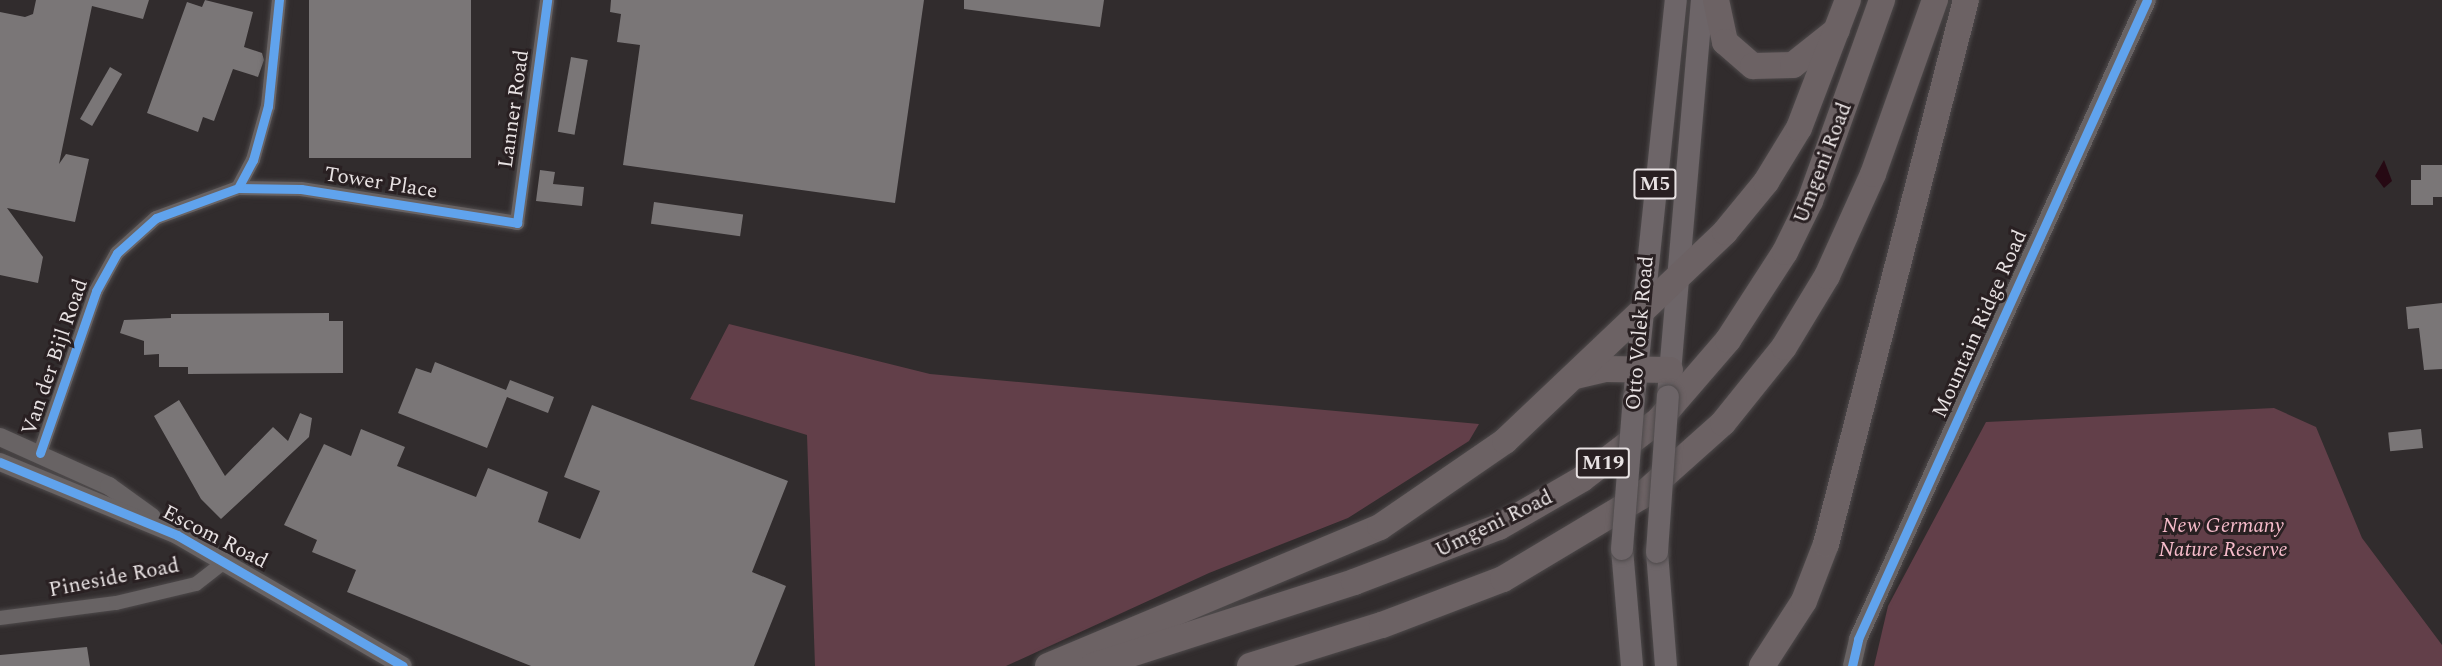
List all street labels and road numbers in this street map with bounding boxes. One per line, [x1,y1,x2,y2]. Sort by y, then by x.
street label: Lanner Road [493,48,535,170]
street label: Umgeni Road [1788,99,1858,227]
street label: Tower Place [323,162,439,204]
road number: M5 [1632,167,1678,201]
street label: Mountain Ridge Road [1927,226,2033,422]
street label: Otto Volek Road [1621,255,1659,411]
street label: Van der Bijl Road [16,276,94,438]
road number: M19 [1574,446,1632,480]
street label: Umgeni Road [1431,485,1557,563]
street label: Escom Road [158,500,272,574]
street label: Pineside Road [47,553,181,603]

